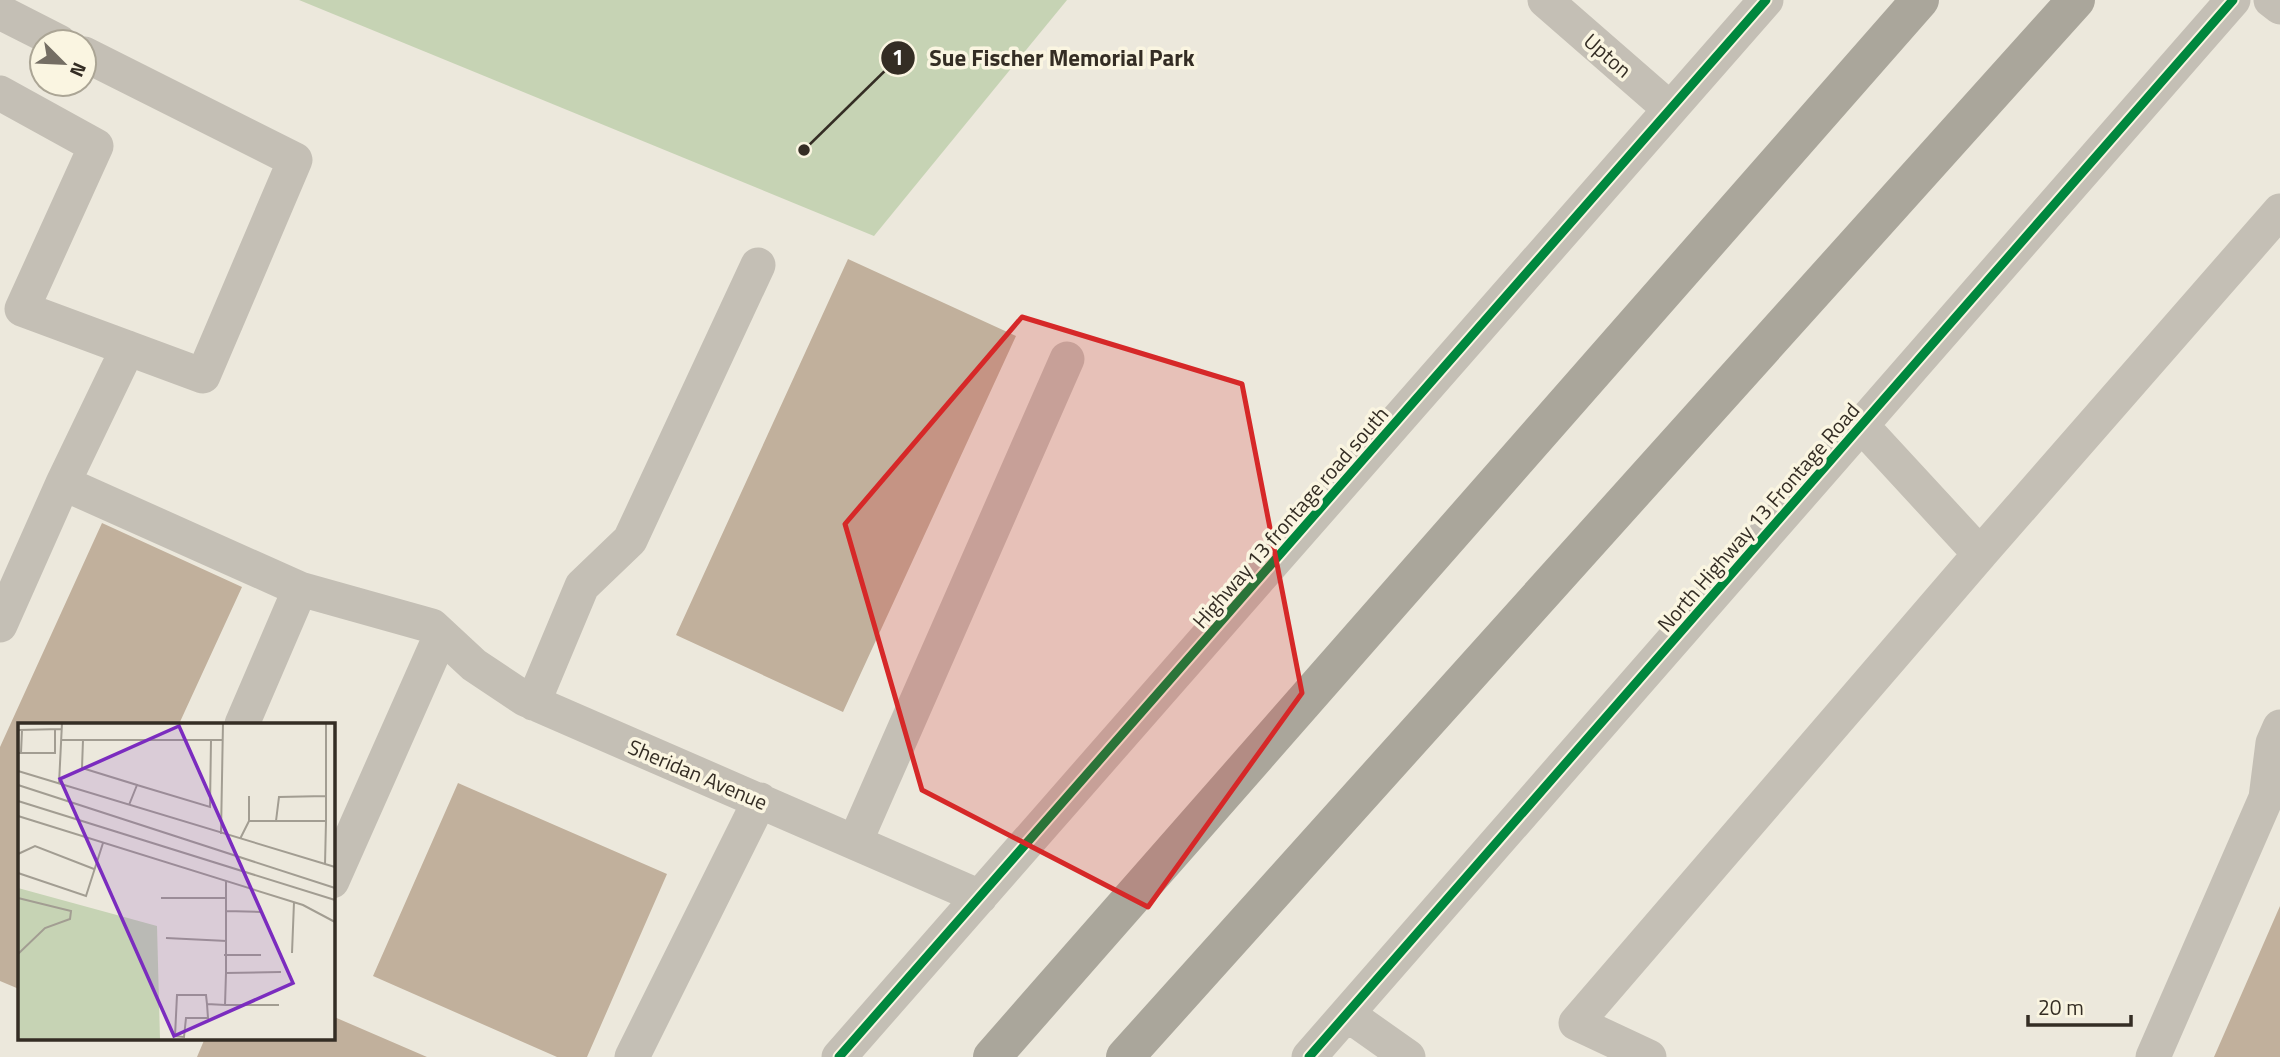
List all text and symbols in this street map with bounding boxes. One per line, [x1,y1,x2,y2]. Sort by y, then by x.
street label: Upton [1577,25,1639,85]
north arrow [28,28,98,98]
callout: Sue Fischer Memorial Park [881,36,1209,80]
text: Sue Fischer Memorial Park [929,40,1195,75]
text: 1 [892,41,904,73]
text: N [63,58,95,82]
street label: North Highway 13 Frontage Road [1649,395,1867,639]
street label: Highway 13 frontage road south [1184,399,1396,635]
inset map [18,723,334,1040]
street label: Sheridan Avenue [623,730,773,818]
scale bar [2028,984,2131,1028]
text: 20 m [2038,991,2084,1023]

